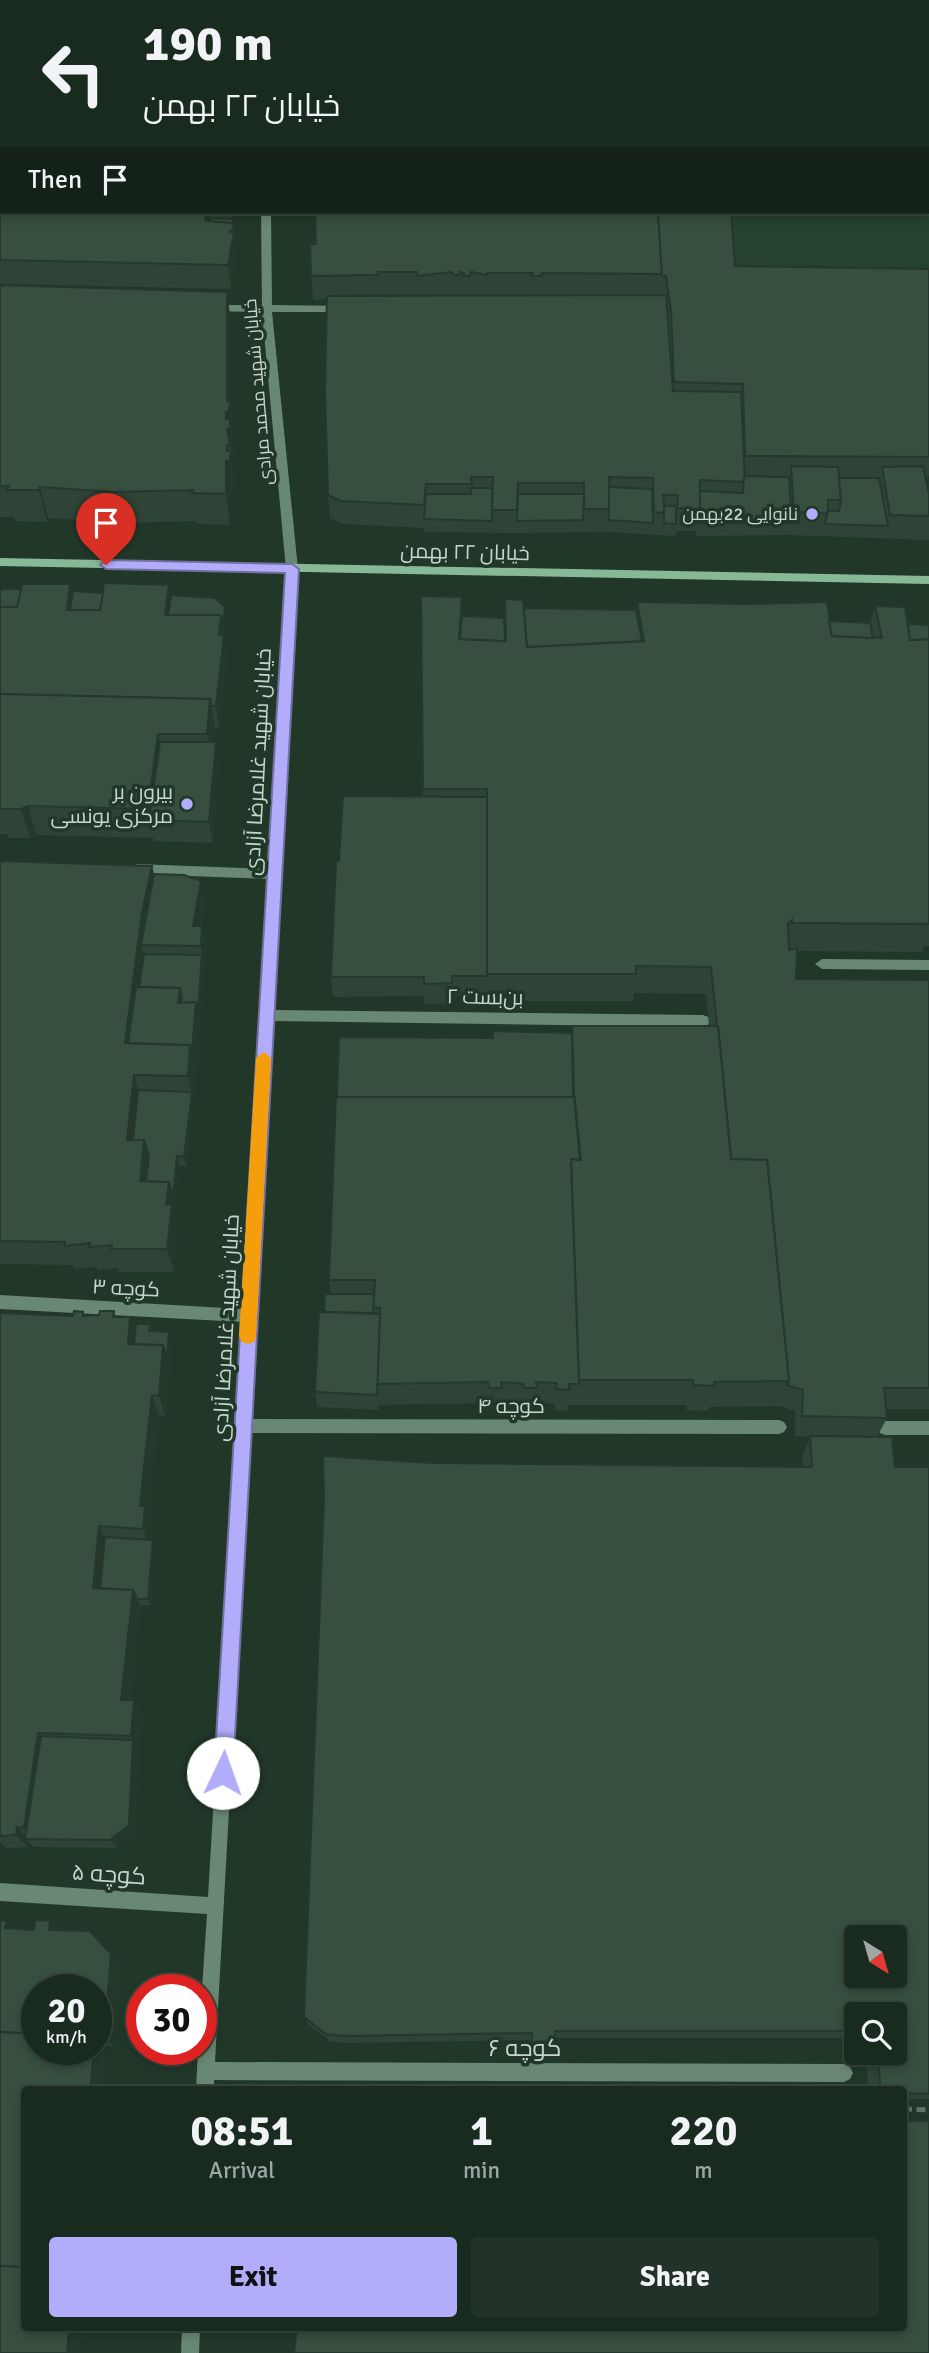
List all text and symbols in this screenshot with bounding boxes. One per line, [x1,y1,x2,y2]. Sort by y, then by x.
text: 190 m [143,14,273,74]
icon: left [28,28,119,119]
text: خیابان ۲۲ بهمن [143,86,340,125]
icon: arrive [96,161,134,199]
text: Then [28,164,82,196]
street label: خیابان شهید محمد مرادی [239,298,277,486]
pin [76,493,136,565]
place label: نانوایی 22بهمن [682,503,798,525]
icon: arrive [87,504,125,542]
marker: نانوایی 22بهمن [804,506,820,522]
street label: خیابان ۲۲ بهمن [400,538,530,566]
street label: خیابان شهید غلامرضا آزادی [239,648,277,876]
place label: بیرون بر مرکزی یونسی [50,779,173,829]
marker: بیرون بر مرکزی یونسی [179,796,195,812]
street label: بن‌بست ۲ [446,983,524,1011]
street label: خیابان شهید غلامرضا آزادی [207,1214,245,1442]
street label: کوچه ۳ [91,1273,161,1304]
street label: کوچه ۴ [477,1393,545,1420]
position arrow [186,1736,260,1810]
street label: کوچه ۵ [71,1856,147,1893]
north arrow [844,1925,906,1988]
map controls [844,1925,907,2065]
speed limit sign: 30 [126,1974,217,2065]
text: 20 [48,1989,85,2032]
button: search [844,2002,907,2065]
text: km/h [46,2026,87,2048]
street label: کوچه ۶ [489,2033,561,2064]
text: 08:51 [190,2106,294,2157]
text: 1 [470,2106,493,2157]
text: 220 [669,2106,738,2157]
text: Arrival [209,2156,275,2185]
text: min [463,2156,500,2185]
text: m [694,2156,713,2185]
button: Exit [49,2237,457,2317]
button: Share [471,2237,879,2317]

